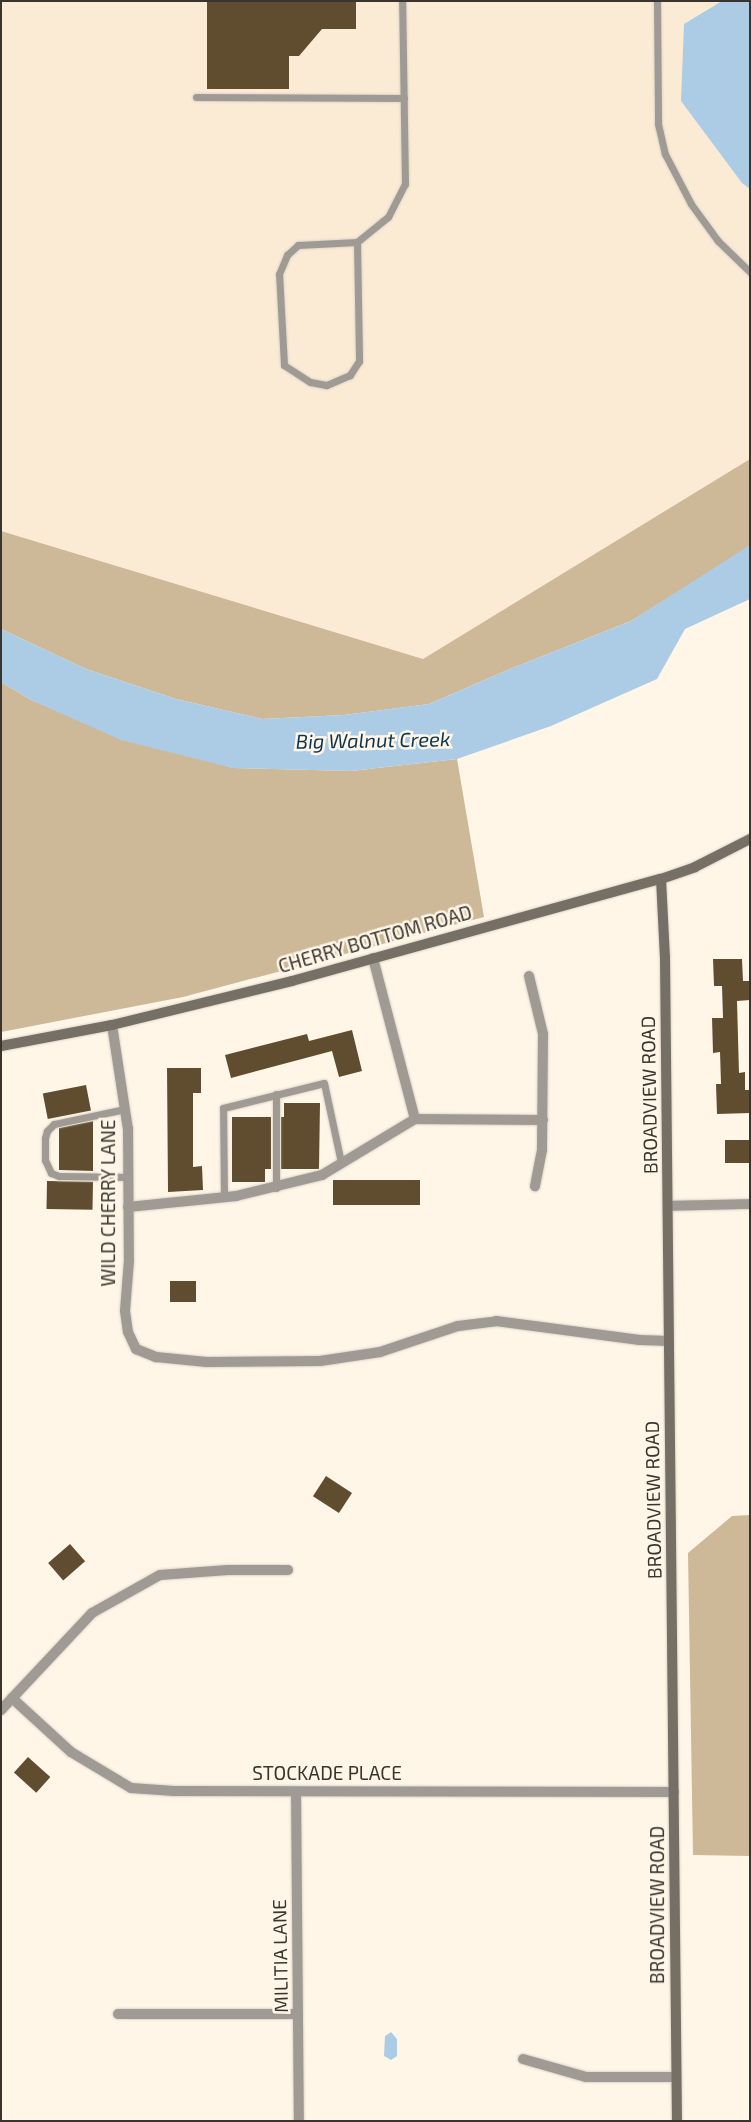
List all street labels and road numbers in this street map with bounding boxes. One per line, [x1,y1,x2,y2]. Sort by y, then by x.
street label: CHERRY BOTTOM ROAD [275,900,475,978]
street label: BROADVIEW ROAD [636,1015,662,1175]
street label: WILD CHERRY LANE [97,1119,119,1287]
street label: BROADVIEW ROAD [640,1420,666,1580]
street label: STOCKADE PLACE [252,1762,402,1784]
street label: BROADVIEW ROAD [646,1826,668,1984]
street label: MILITIA LANE [268,1899,292,2013]

